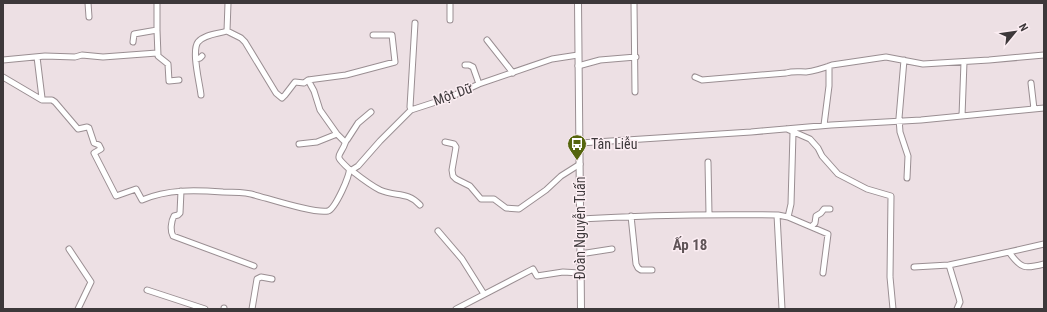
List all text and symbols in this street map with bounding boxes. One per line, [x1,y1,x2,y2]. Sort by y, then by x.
north arrow [995,12,1035,52]
text: N [1016,21,1031,34]
street label: Một Dữ [431,79,475,108]
bus stop icon: Tân Liễu [566,133,588,161]
place label: Tân Liễu [591,136,637,152]
street label: Đoàn Nguyễn Tuấn [572,176,588,280]
district label: Ấp 18 [673,236,707,254]

